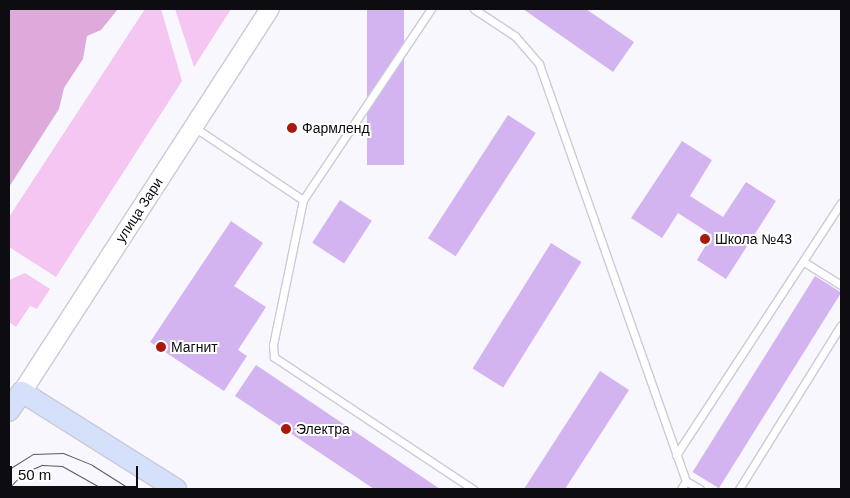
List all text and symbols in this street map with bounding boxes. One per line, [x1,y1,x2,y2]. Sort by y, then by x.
place label: Фармленд [302,120,370,136]
marker: Фармленд [286,122,298,134]
street label: улица Зари [112,174,166,246]
place label: Школа №43 [715,231,792,247]
marker: Школа №43 [699,233,711,245]
place label: Магнит [171,339,218,355]
marker: Магнит [155,341,167,353]
place label: Электра [296,421,350,437]
marker: Электра [280,423,292,435]
scale bar [12,456,140,488]
text: 50 m [18,466,51,483]

